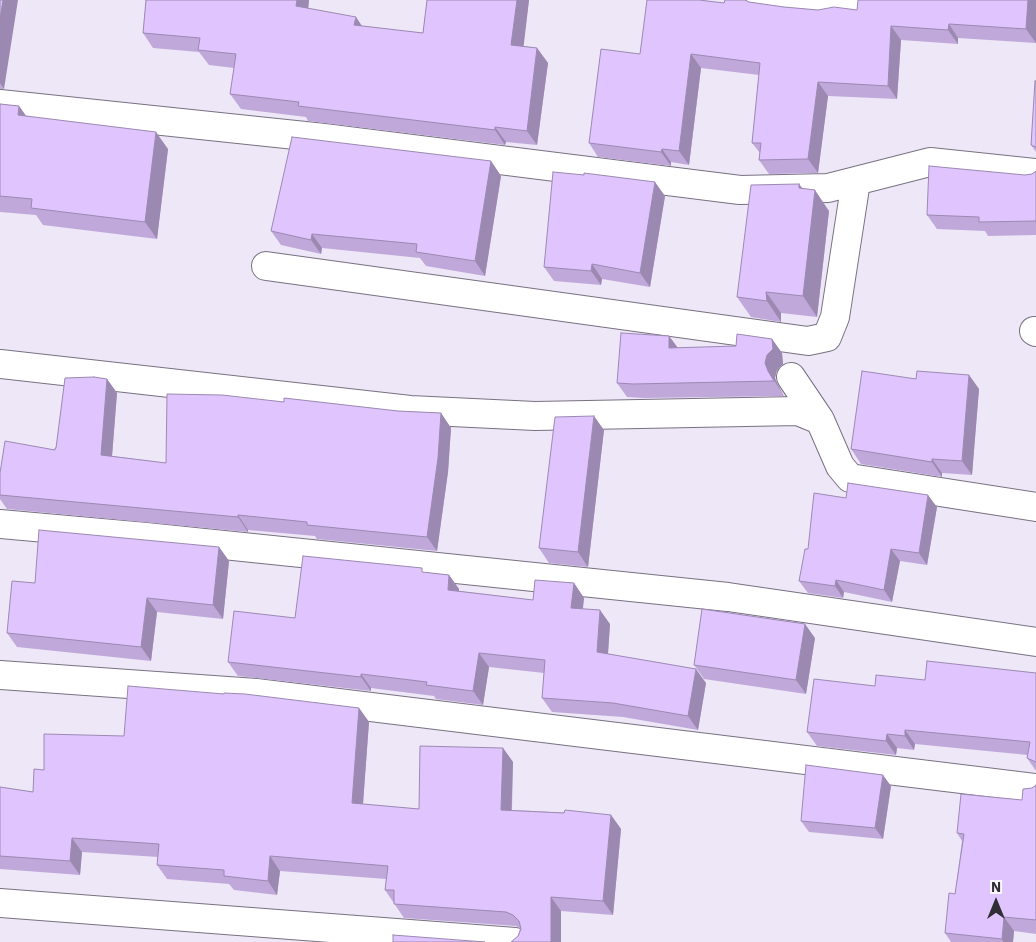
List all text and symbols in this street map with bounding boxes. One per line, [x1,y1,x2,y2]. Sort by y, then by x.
north arrow [971,877,1021,927]
text: N [991,878,1001,896]

